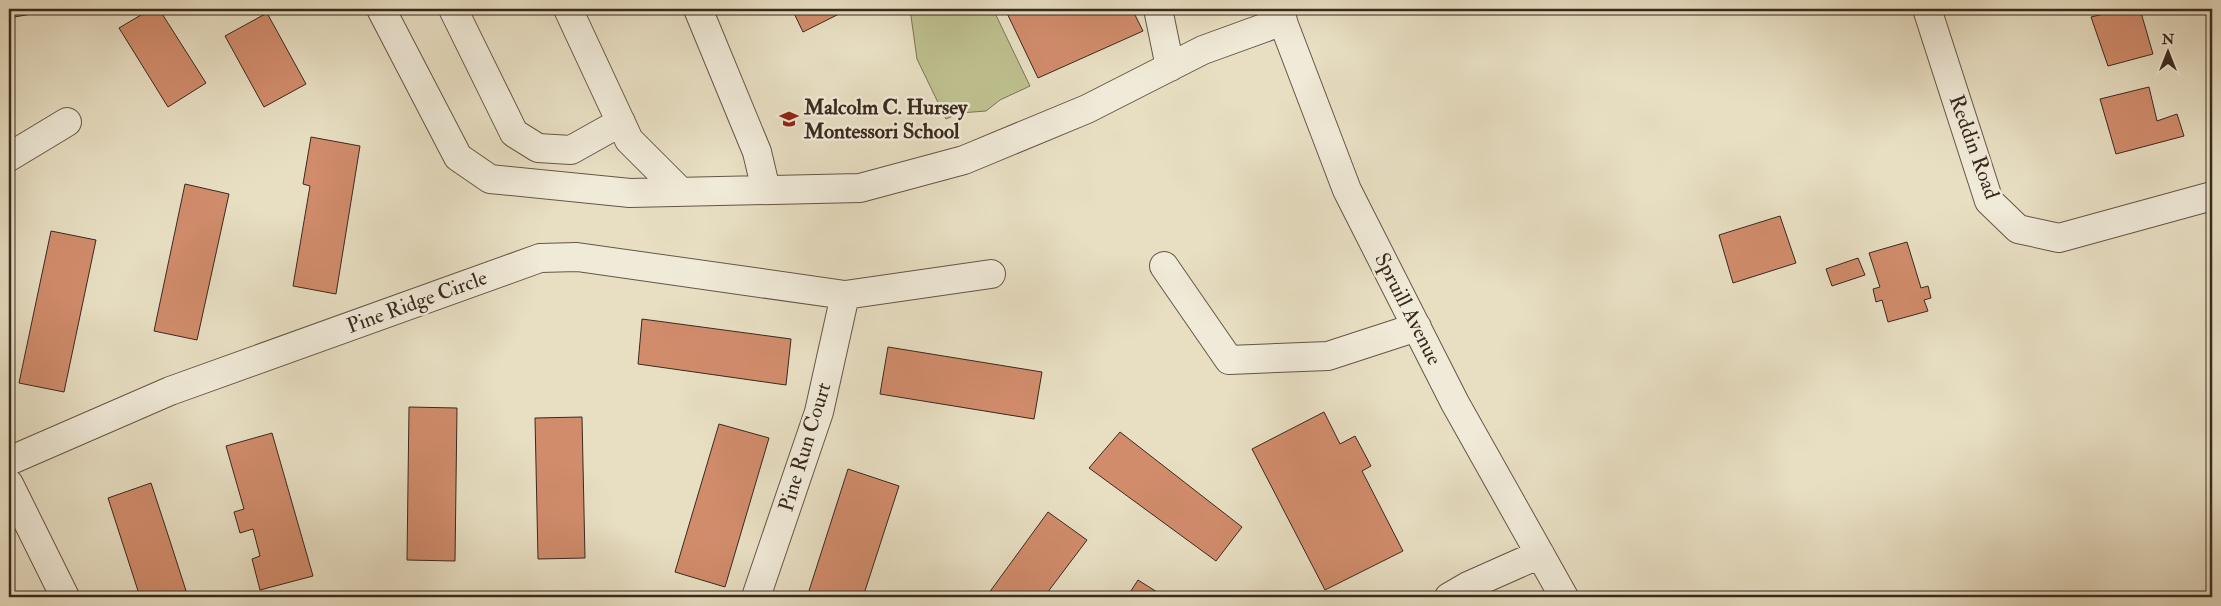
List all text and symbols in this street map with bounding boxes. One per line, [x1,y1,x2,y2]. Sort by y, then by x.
north arrow [2144,28,2194,78]
text: N [2161,31,2175,48]
street label: Reddin Road [1943,91,2006,203]
place label: Malcolm C. Hursey Montessori School [803,94,968,145]
school or university icon: Malcolm C. Hursey Montessori School [778,108,800,130]
street label: Spruill Avenue [1368,248,1448,370]
street label: Pine Ridge Circle [343,264,491,340]
street label: Pine Run Court [773,379,838,515]

